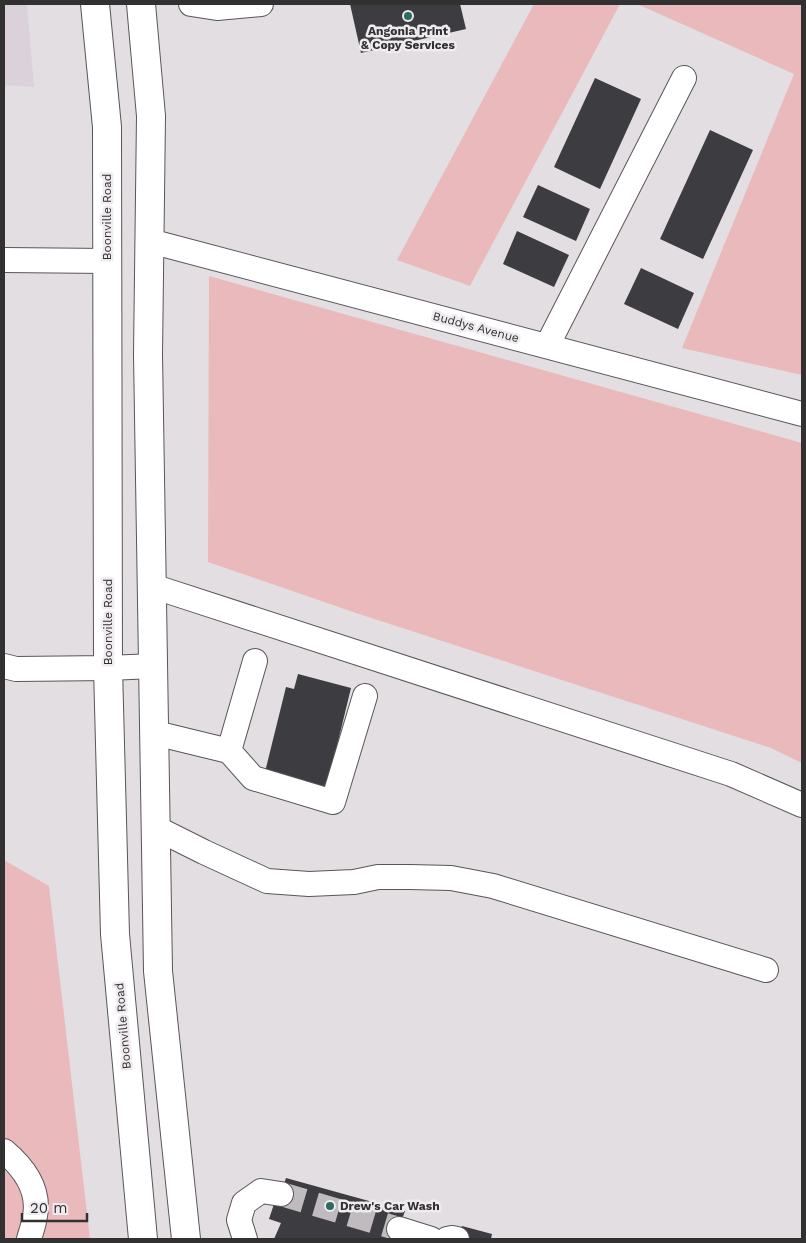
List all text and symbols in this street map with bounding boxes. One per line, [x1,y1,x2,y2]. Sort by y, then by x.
marker: Angonia Print & Copy Services [402,10,414,22]
place label: Angonia Print & Copy Services [361,24,456,52]
street label: Boonville Road [100,174,114,260]
street label: Buddys Avenue [431,309,521,345]
street label: Boonville Road [101,579,115,665]
street label: Boonville Road [112,982,134,1070]
scale bar [22,1190,88,1222]
text: 20 m [30,1199,68,1217]
place label: Drew's Car Wash [340,1199,440,1213]
marker: Drew's Car Wash [324,1200,336,1212]

